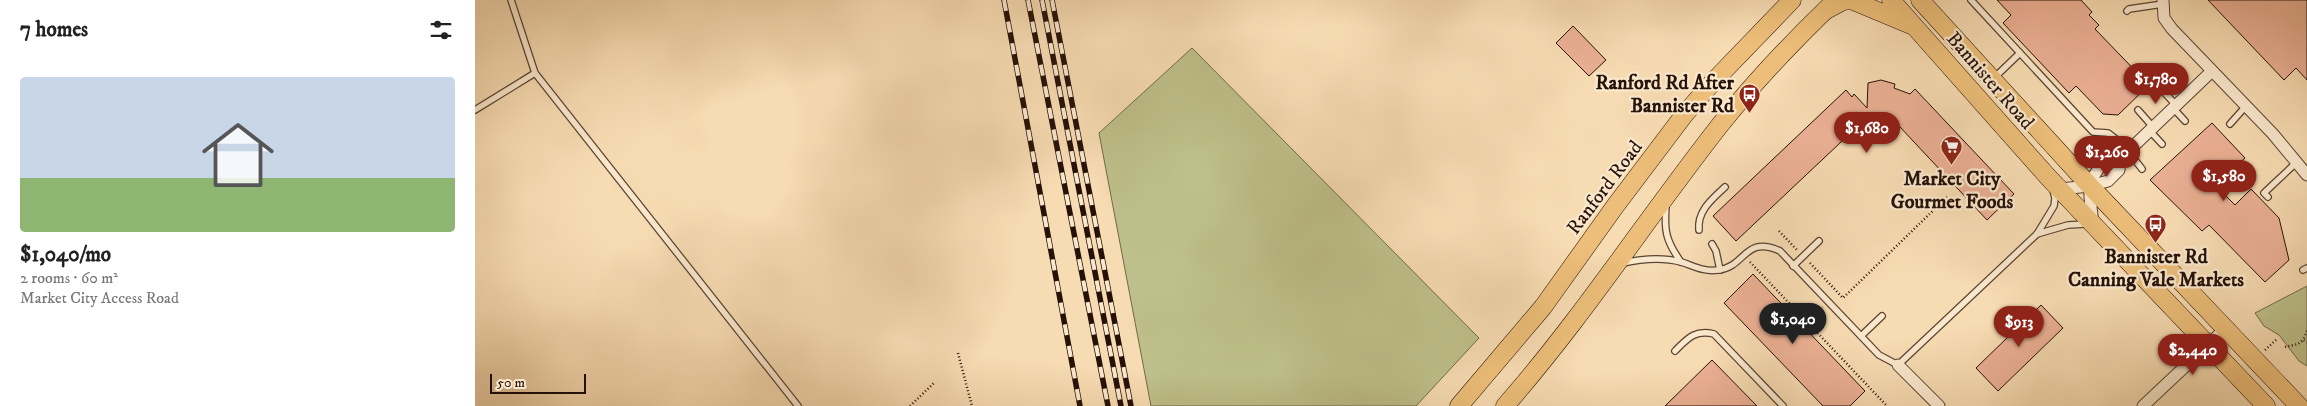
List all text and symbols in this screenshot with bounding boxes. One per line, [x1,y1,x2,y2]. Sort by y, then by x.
icon: filters [427,16,455,44]
text: 7 homes [20,17,88,43]
street label: Bannister Road [1941,27,2039,135]
pin: $1,780 [2115,62,2197,105]
text: $1,780 [2135,69,2177,89]
place label: Ranford Rd After Bannister Rd [1595,71,1735,119]
bus stop icon: Ranford Rd After Bannister Rd [1738,82,1762,113]
icon: home [193,110,283,200]
pin: $1,680 [1826,112,1908,154]
text: $1,680 [1845,118,1889,138]
supermarket icon: Market City Gourmet Foods [1940,134,1964,165]
street label: Ranford Road [1562,136,1649,240]
pin: $1,260 [2066,136,2148,178]
text: $1,260 [2085,142,2129,162]
pin: $1,580 [2183,160,2265,202]
text: $1,580 [2202,166,2246,186]
place label: Market City Gourmet Foods [1891,167,2014,215]
bus stop icon: Bannister Rd Canning Vale Markets [2144,212,2168,243]
text: $1,040/mo [20,242,111,268]
place label: Bannister Rd Canning Vale Markets [2068,245,2244,293]
text: 2 rooms · 60 m² [20,268,118,288]
text: Market City Access Road [20,288,179,308]
pin: $1,040 [1752,302,1834,345]
pin: $913 [1989,306,2049,348]
text: $1,040 [1770,309,1816,329]
text: $913 [2005,312,2033,332]
pin: $2,440 [2152,334,2234,376]
text: $2,440 [2169,340,2217,360]
scale bar [490,371,586,394]
text: 50 m [497,374,525,392]

